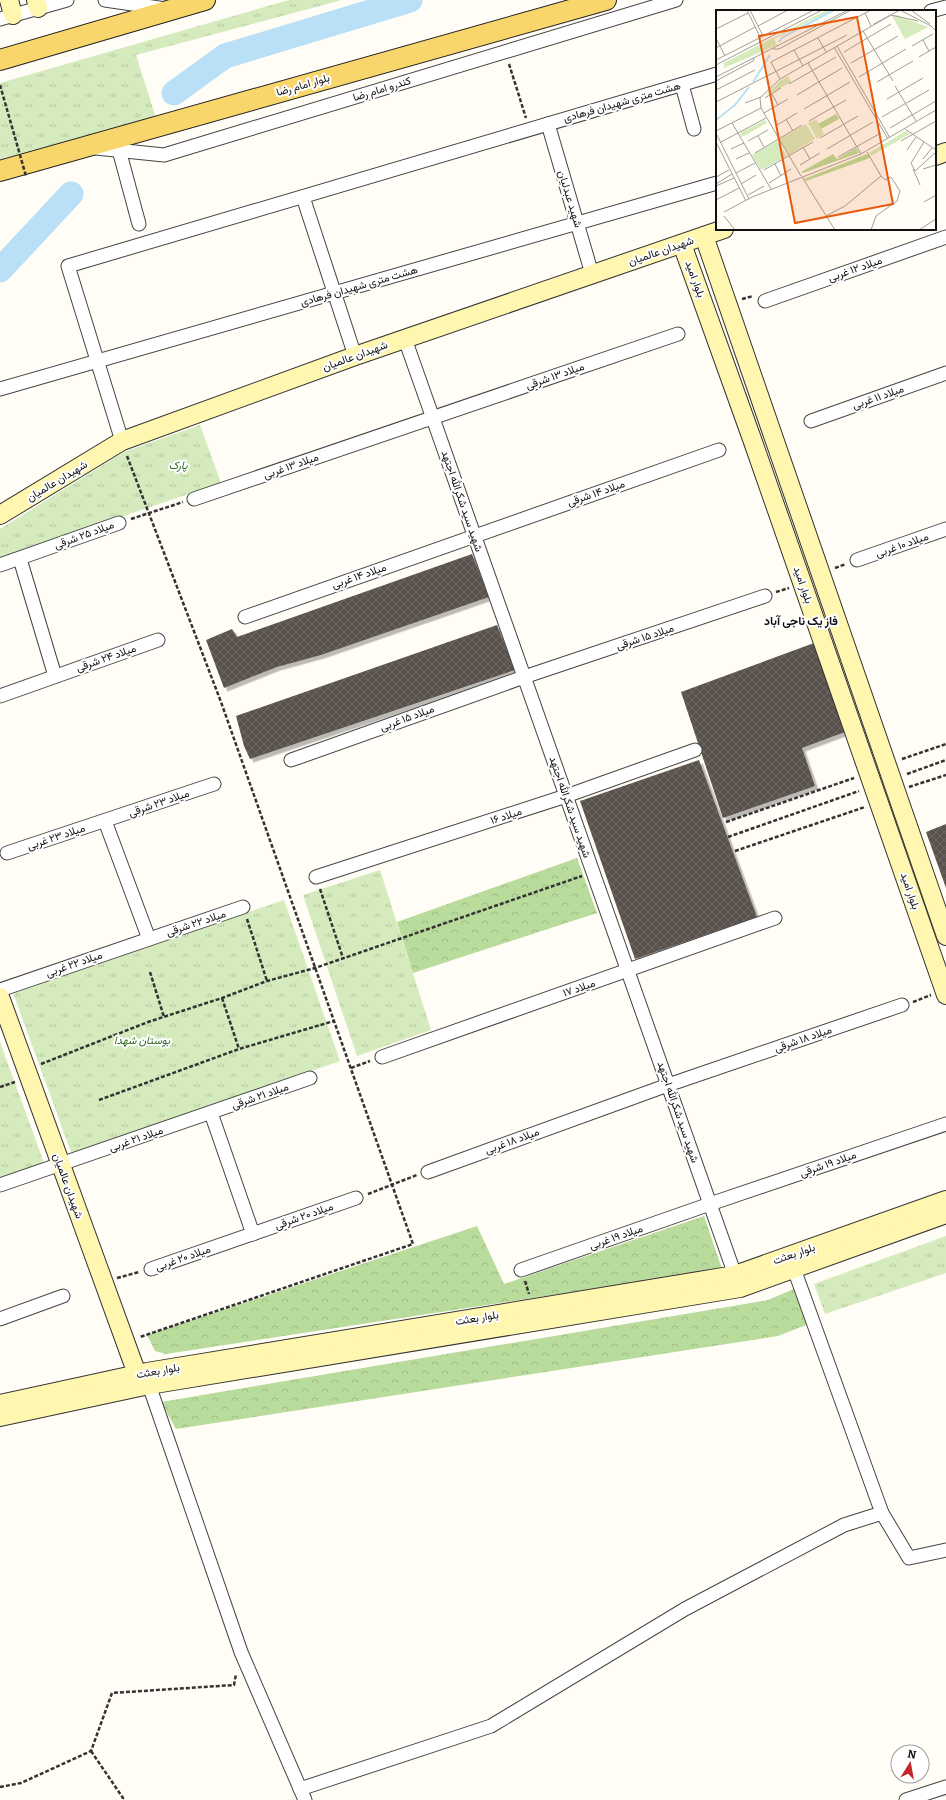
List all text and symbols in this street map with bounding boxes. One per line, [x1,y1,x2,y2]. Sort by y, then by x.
inset map [716,10,936,230]
street label: بلوار امام رضا [275,71,332,100]
street label: کندرو امام رضا [351,74,413,105]
street label: هشت متری شهیدان فرهادی [562,79,683,125]
street label: شهید عبدلیان [555,169,585,229]
street label: شهیدان عالمیان [626,234,696,268]
street label: میلاد ۱۲ غربی [826,254,884,284]
street label: بلوار امید [682,259,708,299]
street label: هشت متری شهیدان فرهادی [299,263,420,309]
street label: شهیدان عالمیان [321,338,390,374]
street label: میلاد ۱۳ شرقی [524,360,586,392]
street label: میلاد ۱۱ غربی [851,382,906,412]
street label: شهید سید شکرالله اجتهد [438,448,486,554]
street label: میلاد ۱۳ غربی [262,450,321,482]
street label: شهیدان عالمیان [24,458,90,504]
park label: پارک [169,459,188,473]
street label: میلاد ۱۴ شرقی [566,477,627,509]
street label: میلاد ۲۵ شرقی [52,518,116,552]
street label: میلاد ۱۰ غربی [874,530,930,560]
street label: میلاد ۱۴ غربی [330,561,388,591]
street label: بلوار امید [791,565,815,605]
district label: فاز یک ناجی آباد [764,614,838,629]
street label: میلاد ۱۵ شرقی [614,621,676,652]
street label: میلاد ۲۴ شرقی [74,642,138,674]
street label: میلاد ۱۵ غربی [378,702,436,734]
street label: شهید سید شکرالله اجتهد [546,754,594,860]
street label: میلاد ۲۳ شرقی [127,786,191,819]
street label: میلاد ۱۶ [489,805,524,827]
street label: میلاد ۲۳ غربی [25,821,87,852]
street label: بلوار امید [898,871,922,911]
street label: میلاد ۲۲ شرقی [165,907,228,939]
street label: میلاد ۲۲ غربی [44,948,104,980]
street label: میلاد ۱۷ [561,976,597,1000]
street label: میلاد ۱۸ شرقی [772,1023,834,1055]
park label: بوستان شهدا [114,1034,171,1047]
street label: شهید سید شکرالله اجتهد [654,1059,702,1165]
street label: میلاد ۲۱ شرقی [230,1080,290,1112]
street label: میلاد ۲۱ غربی [107,1124,165,1154]
street label: میلاد ۱۸ غربی [483,1125,541,1157]
street label: میلاد ۱۹ شرقی [798,1148,858,1180]
street label: شهیدان عالمیان [50,1152,86,1221]
street label: میلاد ۲۰ شرقی [273,1200,335,1232]
street label: میلاد ۱۹ غربی [588,1222,645,1252]
street label: بلوار بعثت [771,1241,817,1267]
street label: میلاد ۲۰ غربی [154,1242,213,1274]
street label: بلوار بعثت [454,1308,500,1328]
street label: بلوار بعثت [135,1361,181,1381]
north arrow [890,1744,930,1784]
text: N [906,1747,918,1762]

